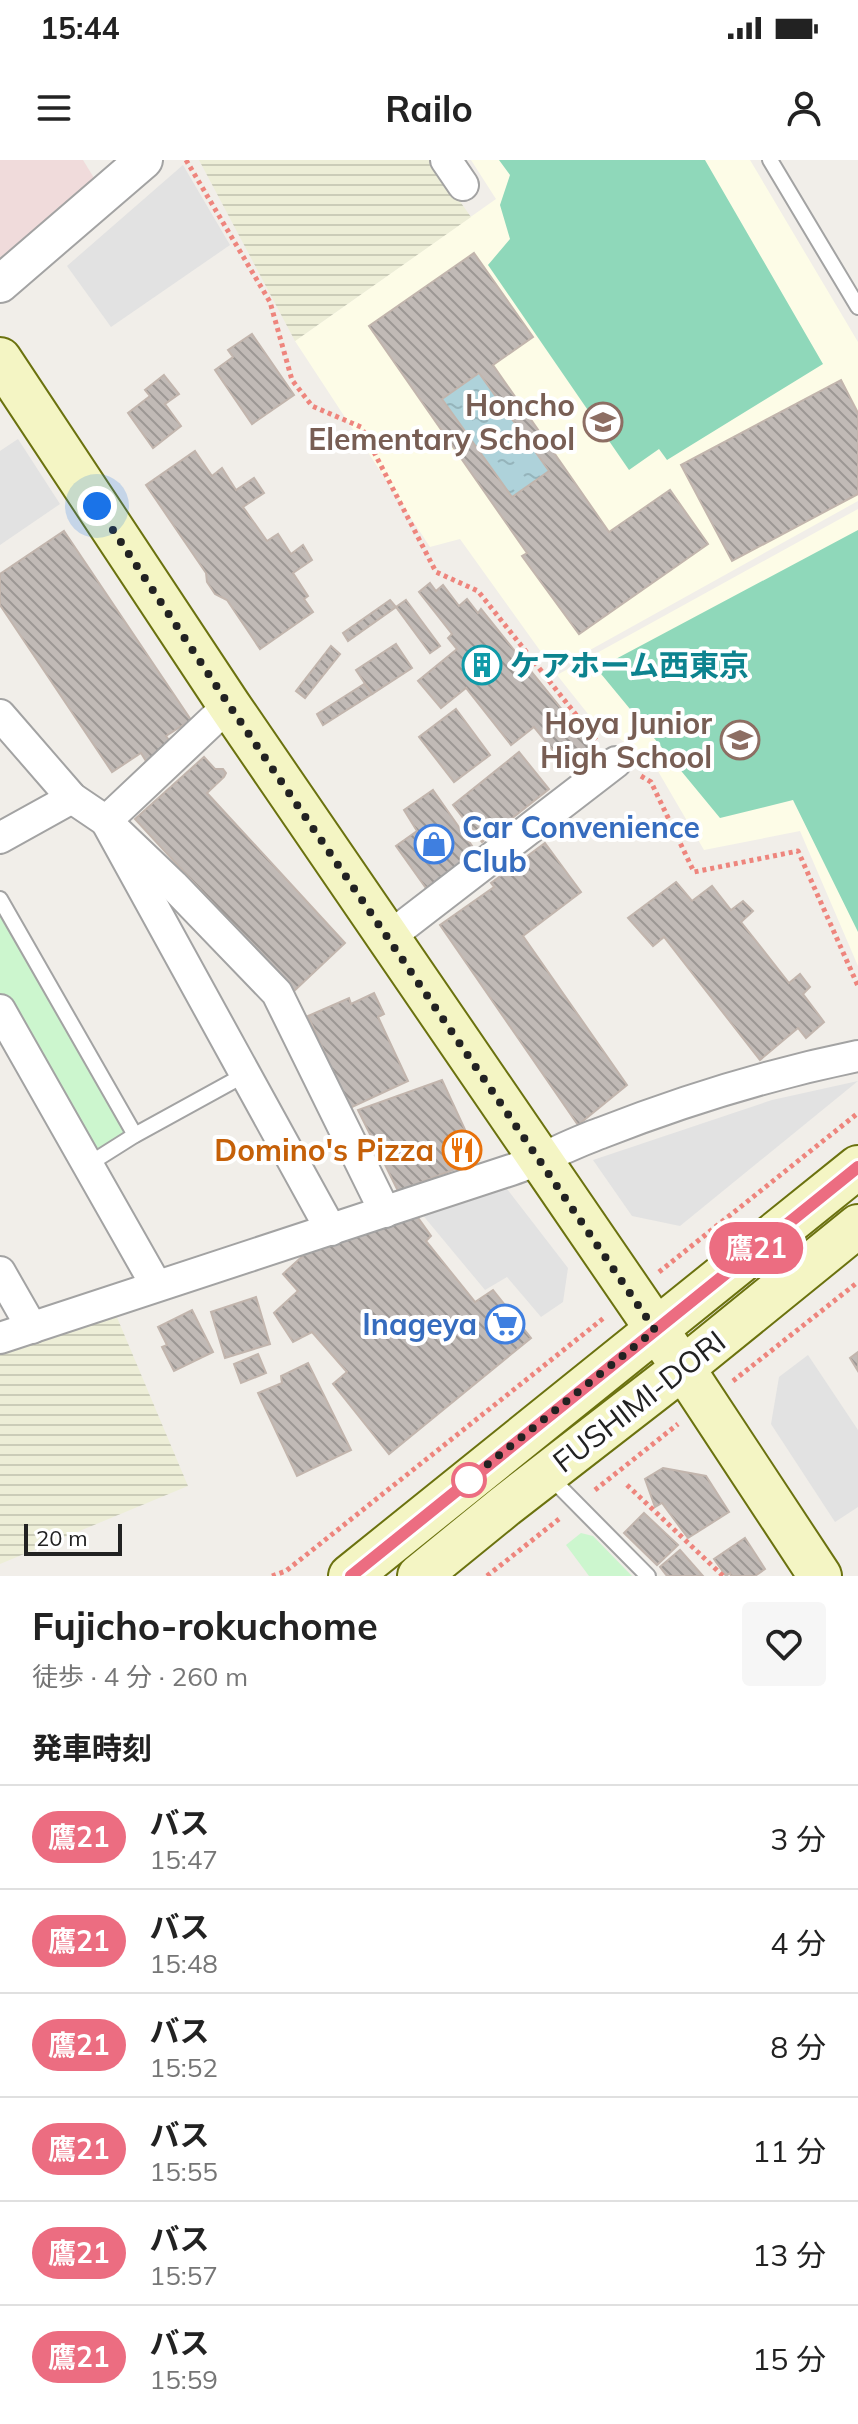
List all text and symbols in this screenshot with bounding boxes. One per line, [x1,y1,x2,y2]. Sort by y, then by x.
text: 15:44 [40,9,119,47]
icon: menu [32,86,76,130]
text: Railo [385,86,473,131]
icon: person [782,86,826,130]
place label: Honcho Elementary School [308,386,575,458]
school or university icon: Honcho Elementary School [582,401,624,443]
your location [77,486,117,526]
building icon: ケアホーム西東京 [461,644,503,686]
place label: ケアホーム西東京 [510,646,749,684]
place label: Hoya Junior High School [540,704,712,776]
school or university icon: Hoya Junior High School [719,719,761,761]
place label: Car Convenience Club [462,808,700,880]
shop icon: Car Convenience Club [413,823,455,865]
restaurant icon: Domino's Pizza [441,1129,483,1171]
place label: Domino's Pizza [214,1131,434,1169]
line badge: 鷹21 [710,1222,802,1274]
text: 鷹21 [725,1230,787,1265]
supermarket icon: Inageya [484,1303,526,1345]
place label: Inageya [362,1305,477,1343]
street label: FUSHIMI-DORI [545,1322,733,1480]
unlabelled marker [452,1463,486,1497]
scale bar [24,1520,122,1556]
text: 20 m [36,1524,87,1552]
text: Fujicho-rokuchome [32,1602,378,1650]
button: heart [742,1602,826,1686]
text: 徒歩 · 4 分 · 260 m [32,1660,248,1693]
text: 発車時刻 [32,1729,152,1767]
text: バス [150,1804,210,1842]
text: 鷹21 [48,1819,110,1854]
text: 3 分 [770,1820,826,1858]
text: 15:47 [150,1843,218,1876]
text: バス [150,1908,210,1946]
text: 鷹21 [48,1923,110,1958]
text: 4 分 [770,1924,826,1962]
text: 15:48 [150,1947,218,1980]
text: バス [150,2012,210,2050]
text: 鷹21 [48,2027,110,2062]
text: 8 分 [770,2028,826,2066]
text: 15:52 [150,2051,218,2084]
text: バス [150,2116,210,2154]
text: 鷹21 [48,2131,110,2166]
text: 11 分 [752,2132,826,2170]
text: 15:55 [150,2155,218,2188]
text: バス [150,2220,210,2258]
text: 鷹21 [48,2235,110,2270]
text: 13 分 [752,2236,826,2274]
text: 15:57 [150,2259,218,2292]
text: バス [150,2324,210,2362]
text: 鷹21 [48,2339,110,2374]
text: 15 分 [752,2340,826,2378]
text: 15:59 [150,2363,218,2396]

